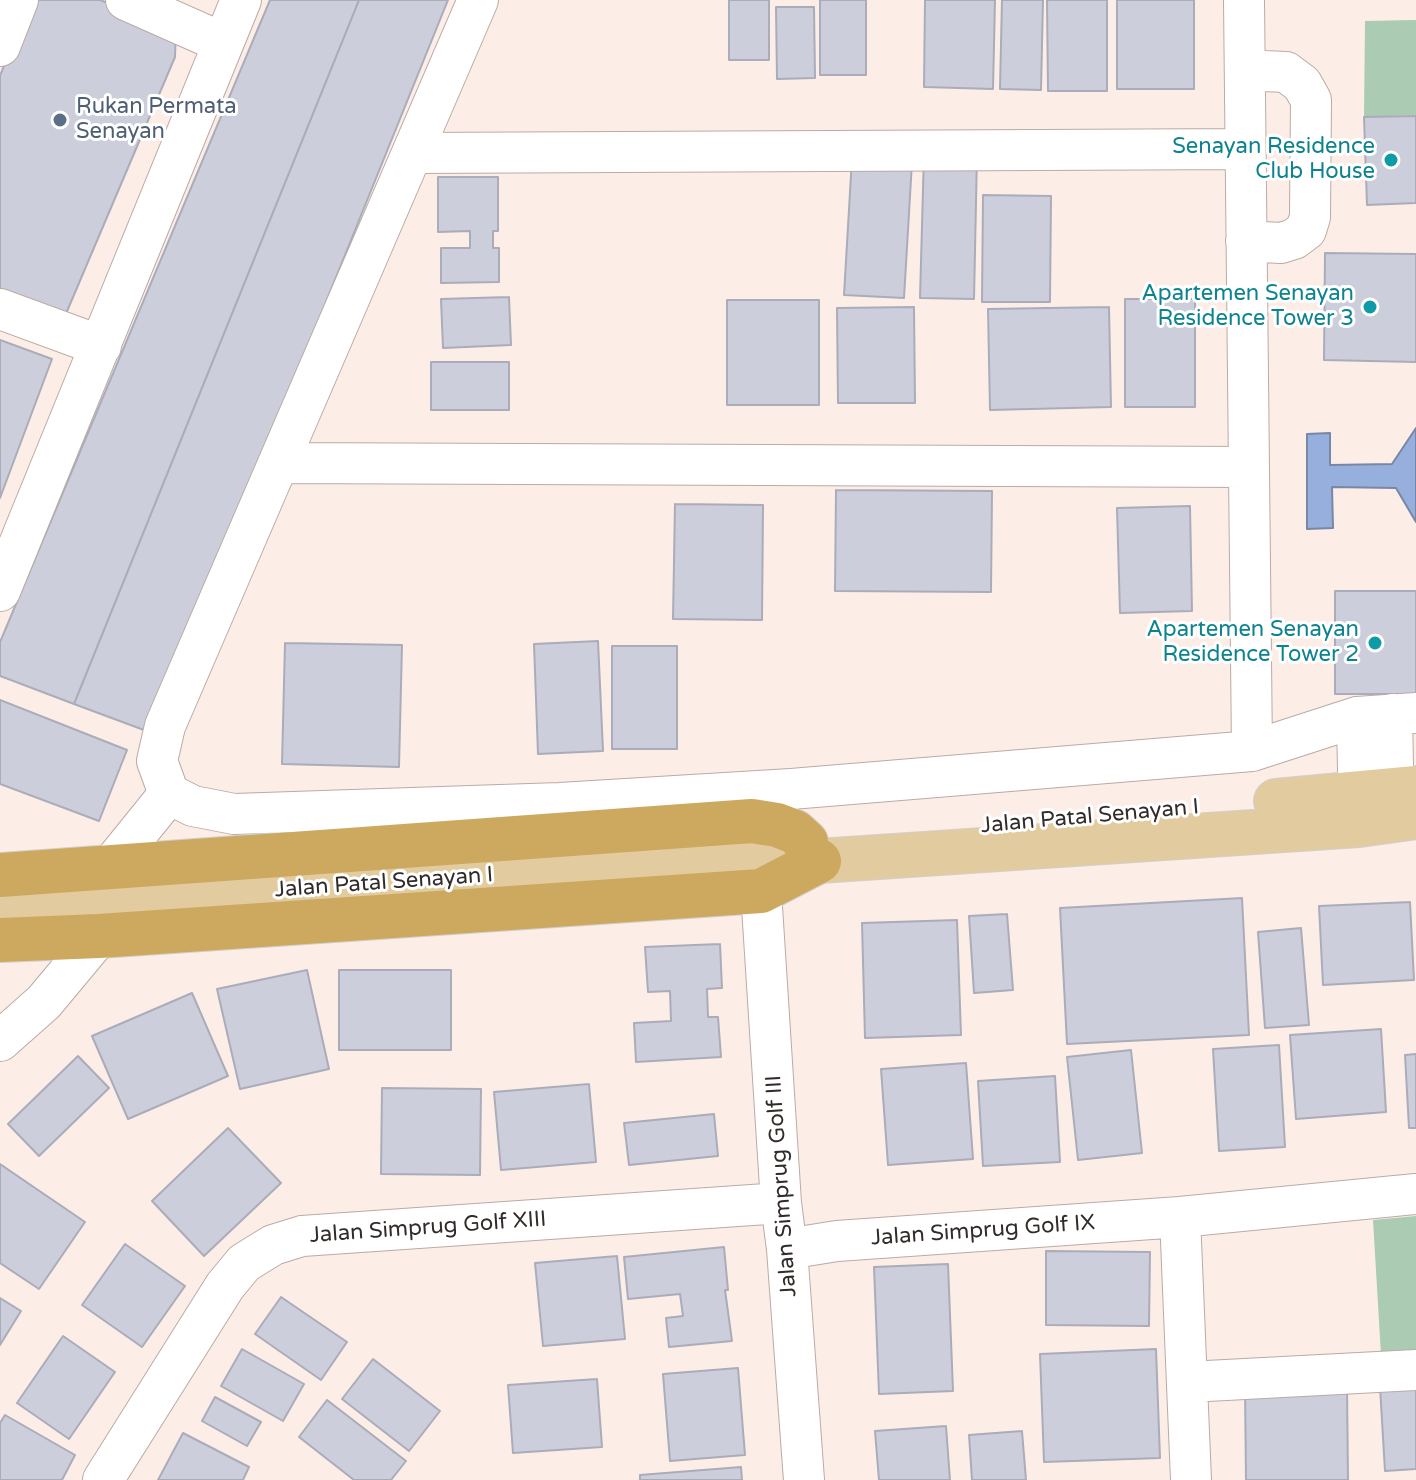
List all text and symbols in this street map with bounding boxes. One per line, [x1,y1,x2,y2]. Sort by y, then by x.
place label: Rukan Permata Senayan [76,94,237,146]
marker: Rukan Permata Senayan [51,111,69,129]
place label: Senayan Residence Club House [1172,134,1375,186]
marker: Senayan Residence Club House [1382,151,1400,169]
place label: Apartemen Senayan Residence Tower 3 [1142,281,1354,332]
marker: Apartemen Senayan Residence Tower 3 [1361,298,1379,316]
place label: Apartemen Senayan Residence Tower 2 [1147,617,1359,668]
marker: Apartemen Senayan Residence Tower 2 [1366,634,1384,652]
street label: Jalan Patal Senayan I [980,794,1200,840]
street label: Jalan Patal Senayan I [274,862,494,904]
street label: Jalan Simprug Golf III [761,1074,803,1298]
street label: Jalan Simprug Golf XIII [309,1207,547,1249]
street label: Jalan Simprug Golf IX [870,1210,1096,1252]

